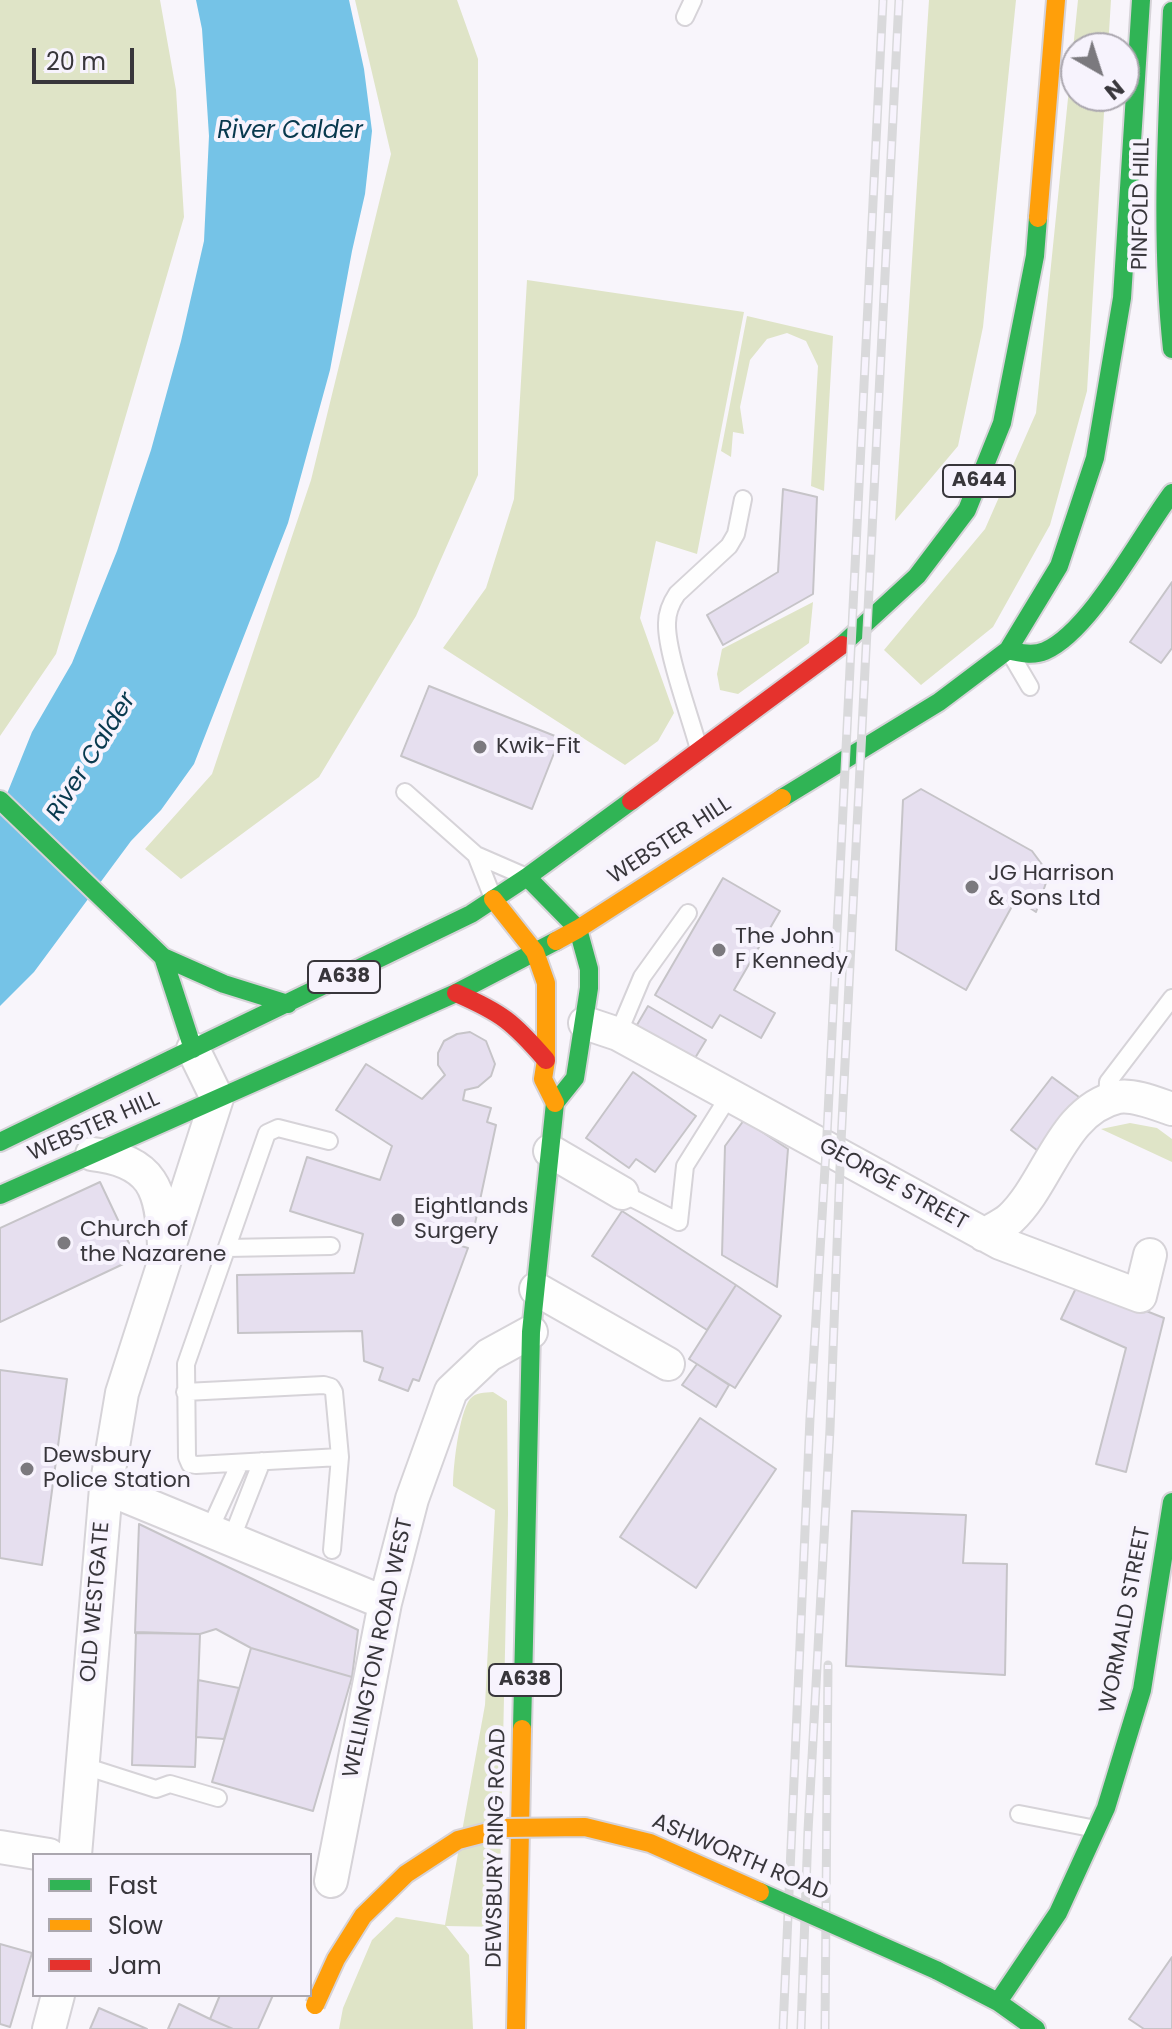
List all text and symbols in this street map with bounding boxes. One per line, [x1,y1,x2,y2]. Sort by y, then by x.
scale bar [36,32,138,82]
north arrow [1060,32,1140,112]
text: 20 m [46,45,106,78]
text: N [1098,72,1130,107]
water label: River Calder [217,118,363,146]
street label: PINFOLD HILL [1128,137,1156,271]
road number: A644 [943,465,1015,497]
water label: River Calder [41,688,143,826]
place label: Kwik-Fit [496,734,581,760]
marker: Kwik-Fit [471,738,489,756]
street label: WEBSTER HILL [604,791,736,891]
place label: JG Harrison & Sons Ltd [988,861,1114,912]
marker: JG Harrison & Sons Ltd [963,878,981,896]
place label: The John F Kennedy [735,924,848,976]
marker: The John F Kennedy [710,941,728,959]
road number: A638 [308,961,380,993]
street label: WEBSTER HILL [24,1086,164,1168]
street label: GEORGE STREET [814,1133,972,1237]
place label: Eightlands Surgery [414,1194,528,1246]
marker: Eightlands Surgery [389,1211,407,1229]
place label: Church of the Nazarene [80,1217,226,1268]
marker: Church of the Nazarene [55,1234,73,1252]
place label: Dewsbury Police Station [43,1443,191,1494]
marker: Dewsbury Police Station [18,1460,36,1478]
street label: WELLINGTON ROAD WEST [339,1516,419,1780]
street label: OLD WESTGATE [76,1521,116,1683]
street label: WORMALD STREET [1095,1524,1157,1716]
road number: A638 [489,1664,561,1696]
street label: DEWSBURY RING ROAD [482,1728,512,1968]
street label: ASHWORTH ROAD [648,1809,832,1907]
legend [32,1853,312,1997]
text: Fast [108,1869,158,1902]
text: Slow [108,1909,163,1942]
text: Jam [108,1949,162,1982]

